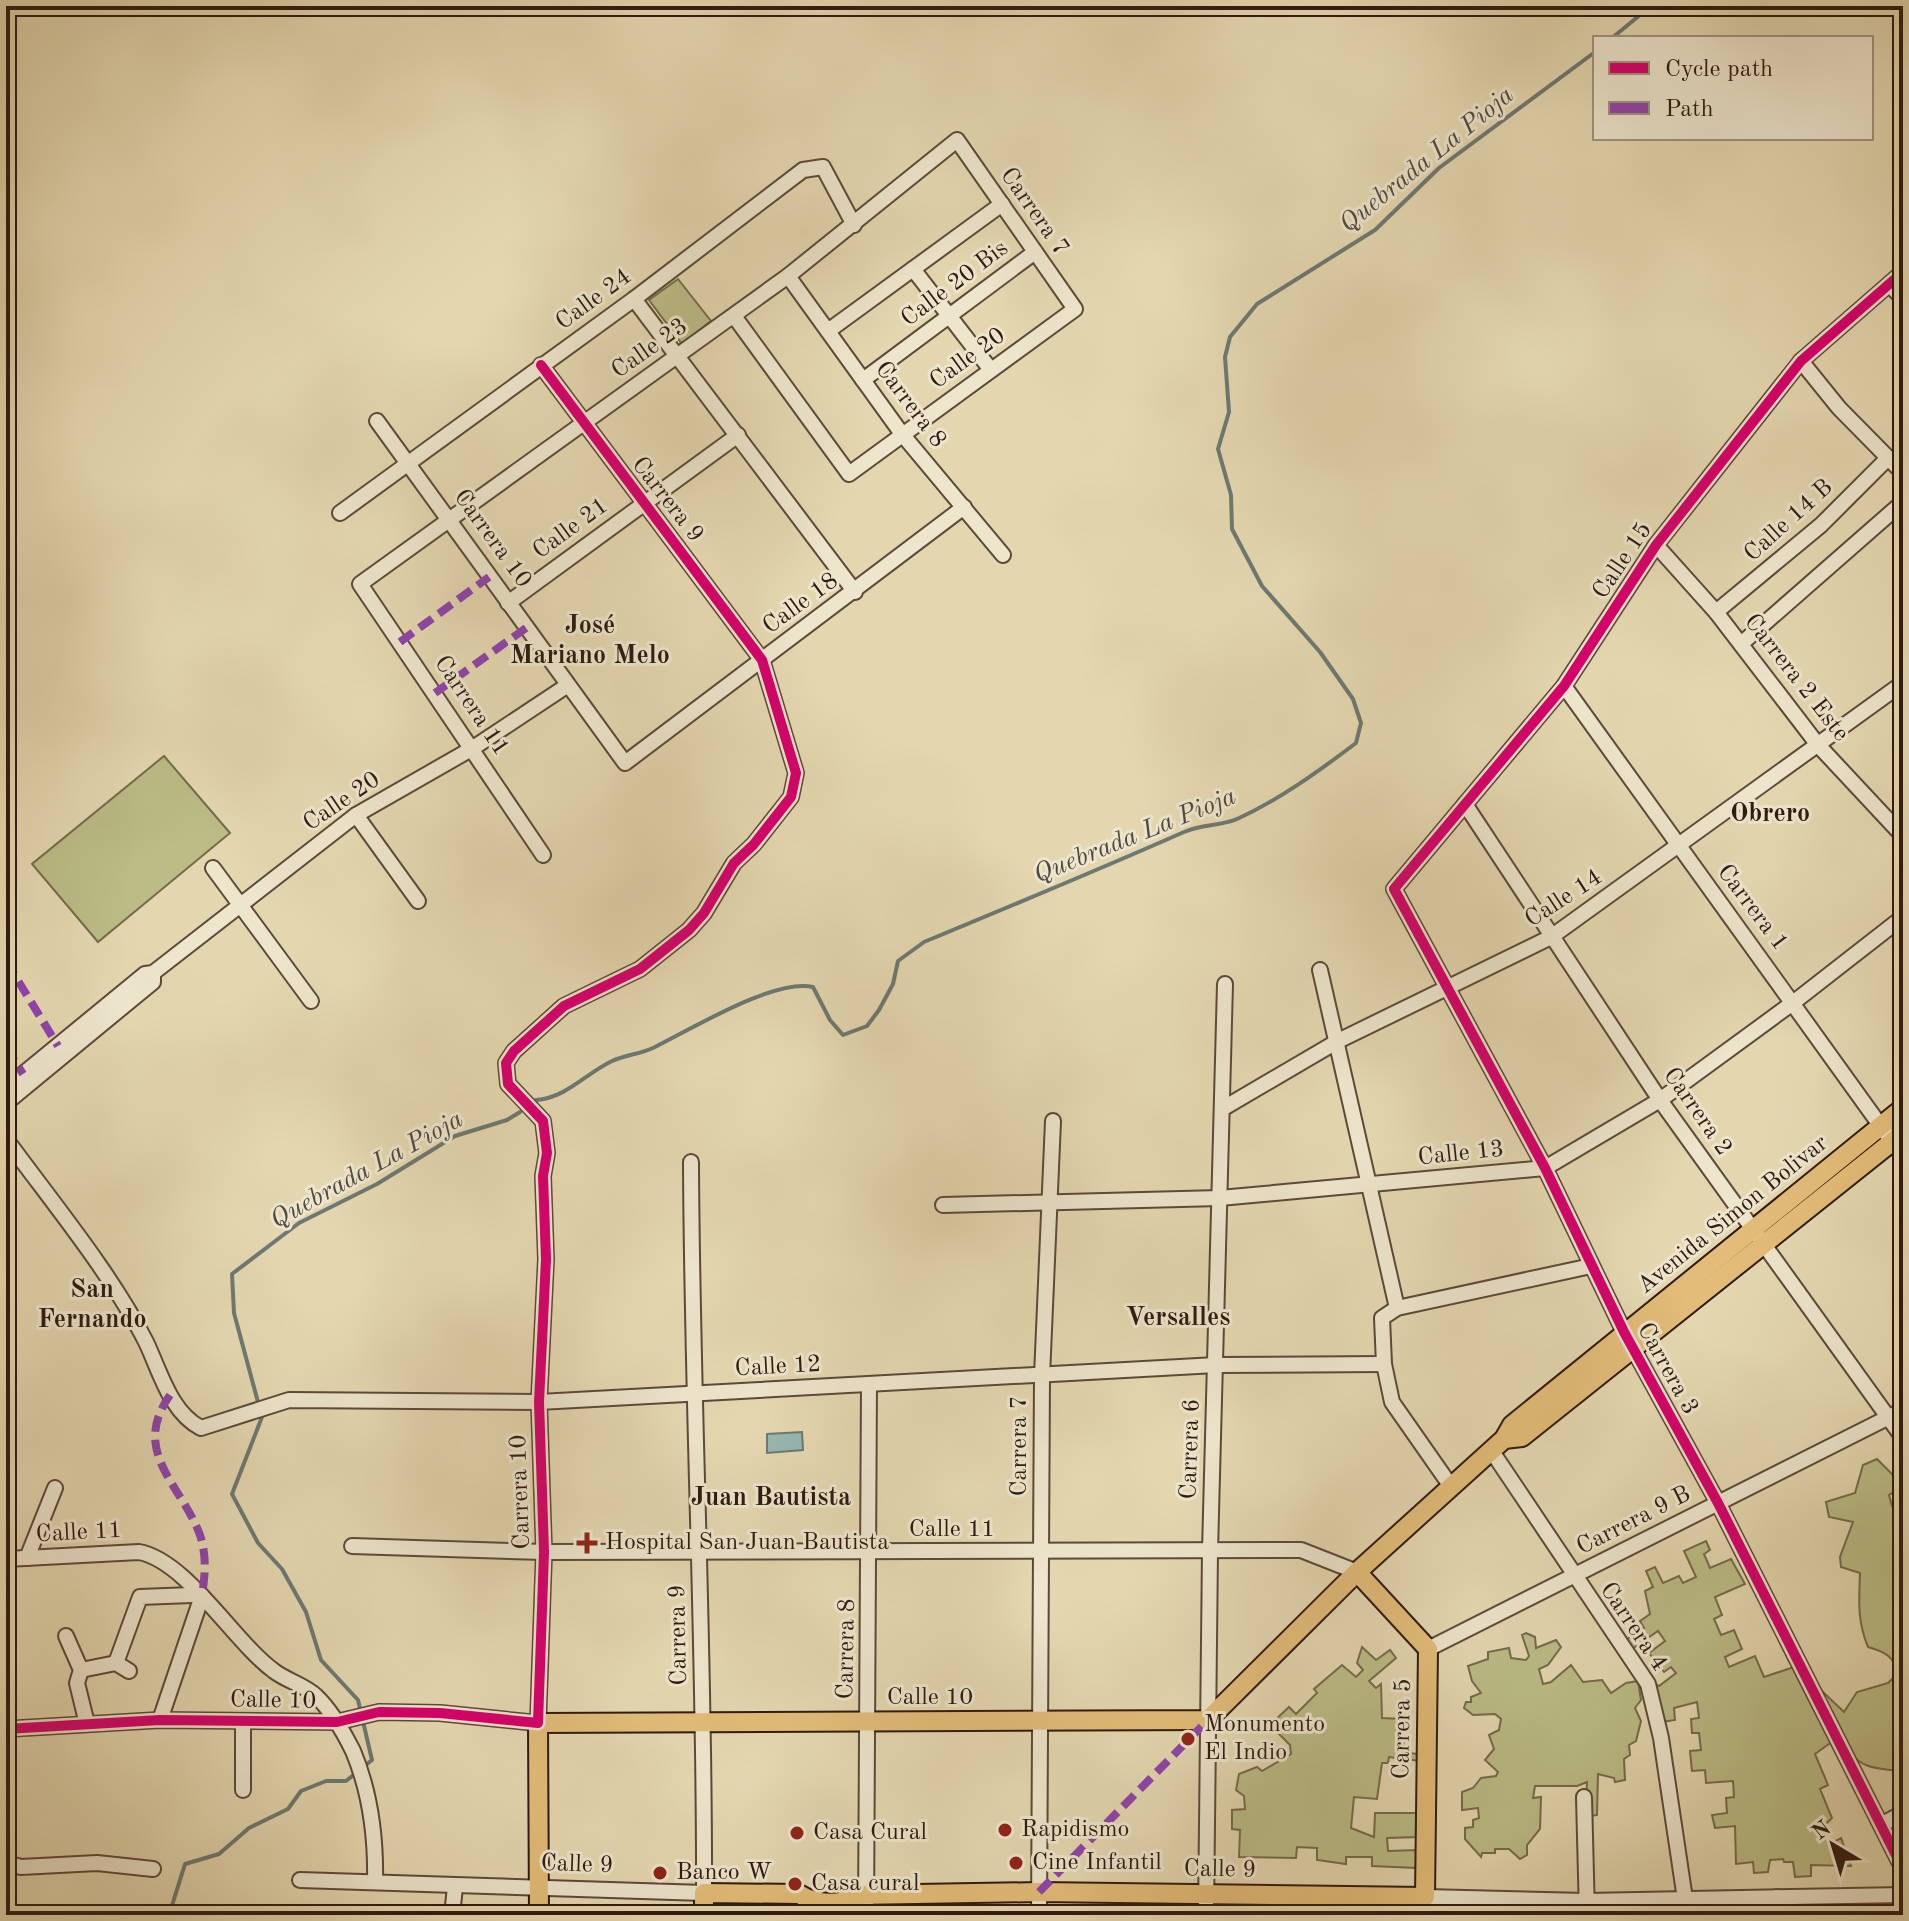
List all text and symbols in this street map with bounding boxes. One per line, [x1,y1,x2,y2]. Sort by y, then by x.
legend [1593,36,1873,140]
text: Cycle path [1665,58,1773,82]
water label: Quebrada La Pioja [1335,82,1519,238]
text: Path [1665,98,1714,122]
street label: Carrera 7 [995,164,1073,260]
street label: Calle 20 Bis [897,236,1013,332]
street label: Calle 24 [552,265,636,335]
street label: Calle 23 [608,314,692,384]
street label: Calle 20 [926,324,1010,394]
street label: Carrera 8 [870,357,950,453]
street label: Carrera 9 [626,453,708,547]
street label: Calle 14 B [1740,475,1838,567]
street label: Carrera 10 [449,485,535,593]
street label: Calle 21 [529,494,613,564]
street label: Calle 15 [1589,518,1657,604]
street label: Calle 18 [759,569,843,639]
street label: Carrera 2 Este [1739,610,1853,746]
district label: José Mariano Melo [510,613,670,669]
street label: Carrera 11 [429,652,513,760]
street label: Calle 20 [299,768,385,836]
water label: Quebrada La Pioja [1030,784,1240,888]
district label: Obrero [1730,801,1810,827]
street label: Carrera 1 [1712,860,1792,956]
street label: Calle 14 [1521,865,1607,933]
street label: Carrera 2 [1658,1064,1736,1160]
water label: Quebrada La Pioja [266,1106,468,1234]
street label: Avenida Simon Bolivar [1633,1131,1833,1299]
street label: Calle 13 [1417,1138,1505,1170]
district label: San Fernando [37,1277,147,1333]
district label: Versalles [1126,1305,1231,1331]
street label: Carrera 3 [1632,1319,1702,1419]
street label: Calle 12 [734,1353,822,1381]
street label: Carrera 7 [1008,1396,1032,1497]
street label: Carrera 6 [1177,1398,1205,1500]
street label: Carrera 10 [507,1434,535,1550]
street label: Carrera 9 B [1573,1482,1695,1560]
district label: Juan Bautista [691,1485,851,1511]
street label: Calle 11 [909,1518,995,1542]
street label: Calle 11 [35,1519,123,1547]
place label: Hospital San Juan Bautista [605,1531,889,1555]
marker: Hospital San Juan Bautista [576,1532,598,1554]
street label: Carrera 4 [1595,1578,1671,1676]
street label: Carrera 9 [666,1584,692,1686]
street label: Carrera 8 [834,1598,860,1700]
street label: Carrera 5 [1390,1678,1416,1780]
street label: Calle 10 [887,1686,973,1710]
street label: Calle 10 [230,1688,316,1714]
place label: Monumento El Indio [1204,1713,1325,1765]
marker: Monumento El Indio [1179,1730,1197,1748]
north arrow [1793,1805,1873,1885]
text: N [1809,1817,1835,1845]
place label: Rapidismo [1021,1818,1129,1842]
place label: Casa Cural [813,1821,927,1845]
marker: Rapidismo [996,1821,1014,1839]
marker: Casa Cural [788,1824,806,1842]
place label: Cine Infantil [1032,1851,1162,1875]
street label: Calle 9 [540,1852,614,1878]
marker: Cine Infantil [1007,1854,1025,1872]
street label: Calle 9 [1184,1857,1256,1883]
place label: Banco W [676,1861,772,1885]
marker: Banco W [651,1864,669,1882]
place label: Casa cural [811,1872,919,1896]
marker: Casa cural [786,1875,804,1893]

